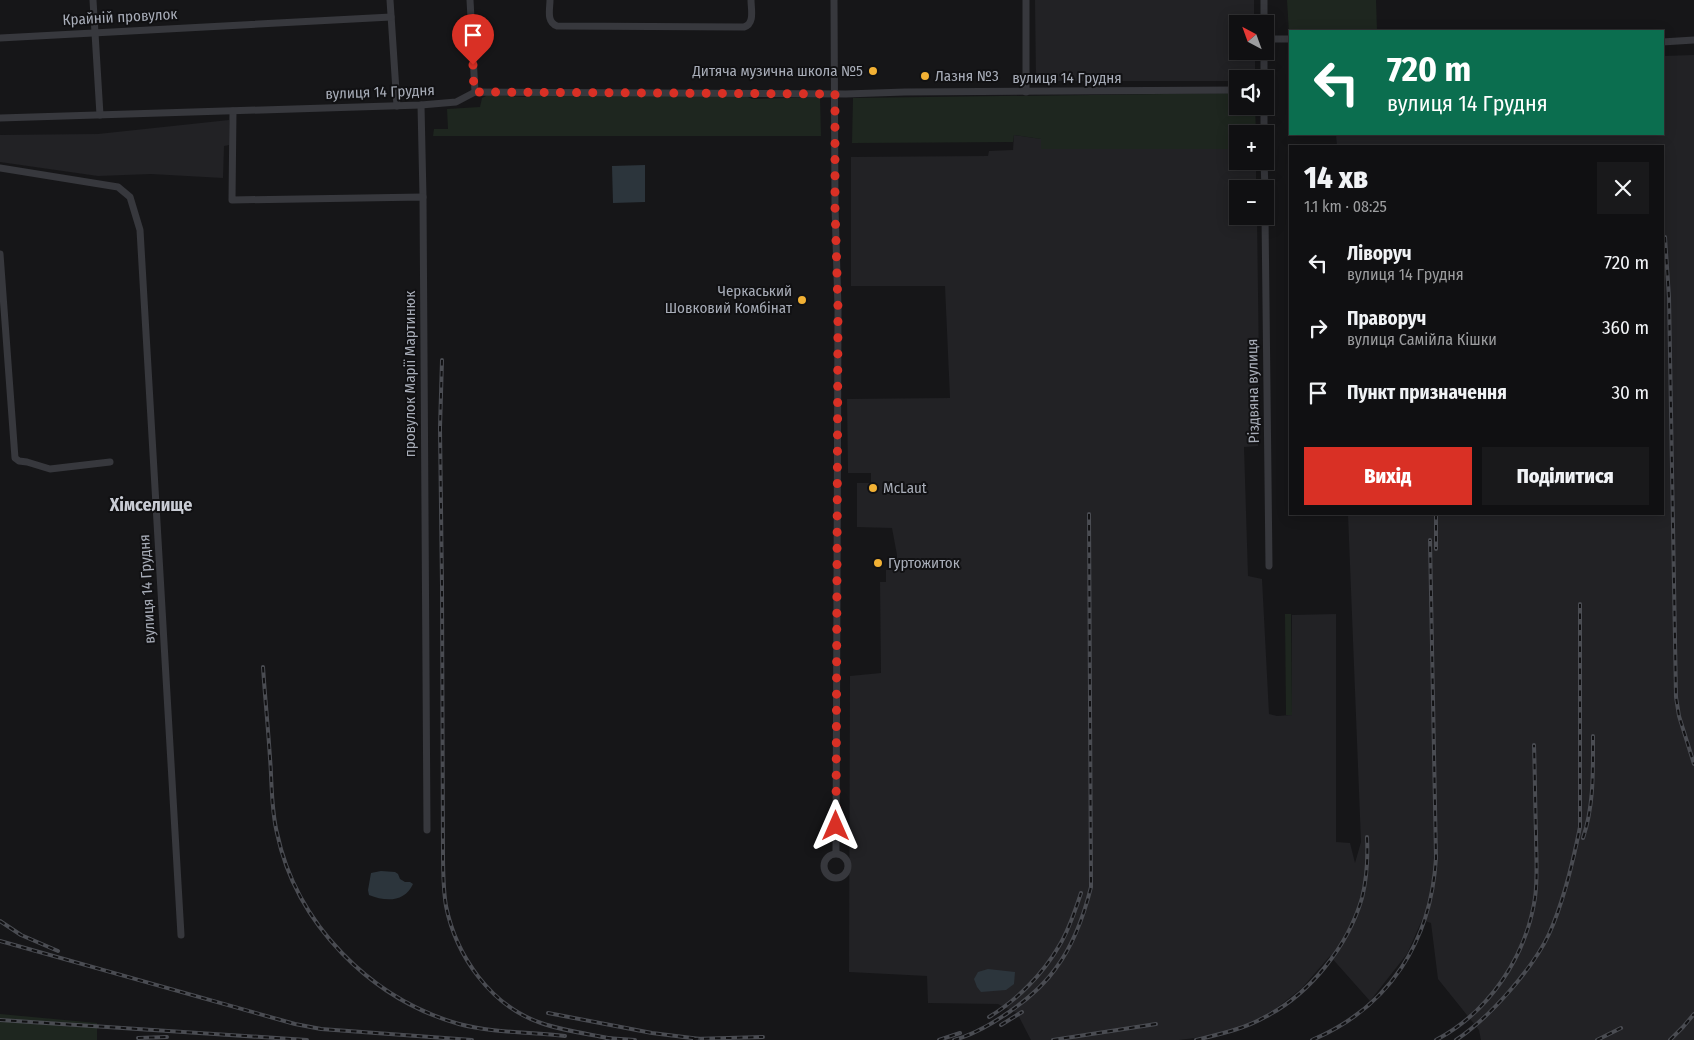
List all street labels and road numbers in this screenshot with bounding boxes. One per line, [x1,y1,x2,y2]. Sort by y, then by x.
street label: Крайній провулок [62,5,178,29]
street label: вулиця 14 Грудня [1012,69,1122,87]
street label: вулиця 14 Грудня [325,81,435,103]
street label: провулок Марії Мартинюк [401,291,419,457]
street label: Різдвяна вулиця [1243,339,1263,443]
street label: вулиця 14 Грудня [135,534,159,644]

